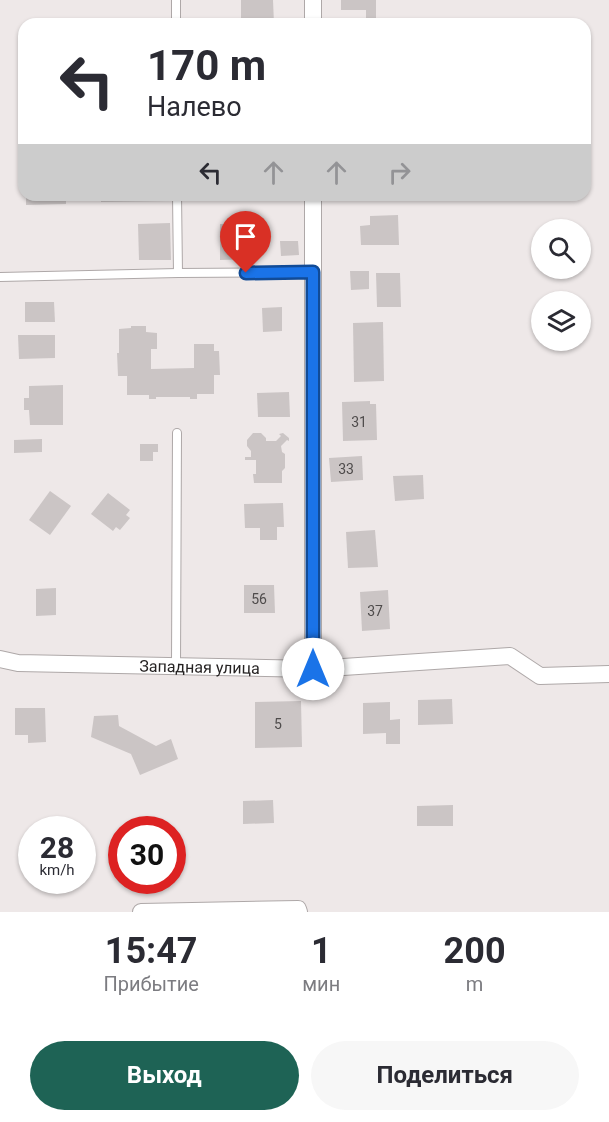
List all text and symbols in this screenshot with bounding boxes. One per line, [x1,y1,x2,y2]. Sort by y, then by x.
text: 170 m [147,41,266,90]
icon: left [48,42,126,120]
text: Налево [147,91,242,123]
icon: left [194,156,227,189]
icon: ahead [257,156,290,189]
icon: ahead [320,156,353,189]
icon: right [383,156,416,189]
pin [220,211,271,273]
map controls [531,219,591,351]
button: search [531,219,591,279]
icon: arrive [229,220,262,253]
button: layers [531,291,591,351]
house number: 31 [351,414,367,430]
house number: 33 [338,461,354,477]
house number: 56 [251,591,267,607]
house number: 37 [367,603,383,619]
position arrow [281,637,345,701]
street label: Западная улица [139,656,260,677]
house number: 5 [274,716,282,732]
speed limit sign: 30 [108,816,186,894]
text: 28 [40,830,74,865]
text: km/h [39,861,75,879]
text: 15:47 [105,930,198,972]
text: 1 [311,930,332,972]
text: 200 [444,930,506,972]
text: Прибытие [103,972,199,996]
text: мин [302,972,340,996]
text: m [466,972,483,996]
button: Выход [30,1041,299,1110]
button: Поделиться [311,1041,579,1110]

